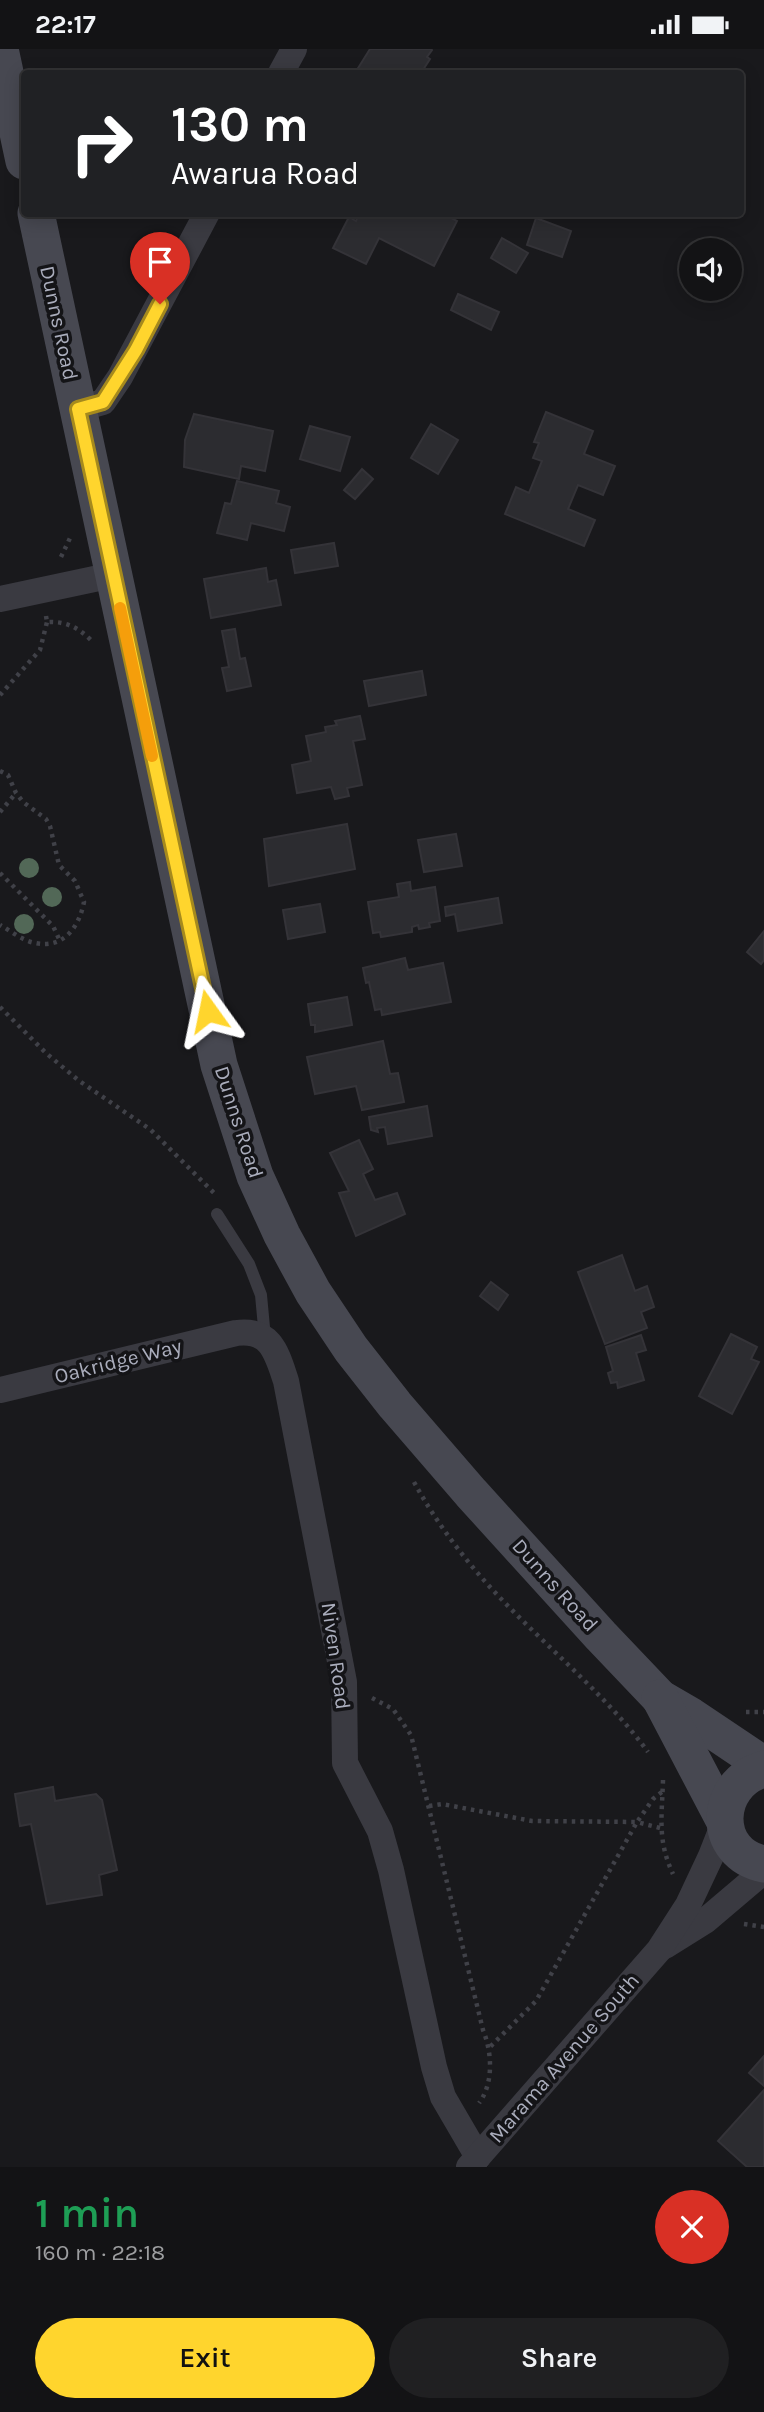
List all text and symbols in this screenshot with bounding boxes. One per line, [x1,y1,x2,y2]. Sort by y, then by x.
text: 22:17 [35,9,96,40]
text: 130 m [171,96,309,153]
icon: right [56,98,147,189]
text: Awarua Road [171,155,359,192]
pin [130,232,190,304]
map controls [679,238,742,301]
button: sound [679,238,742,301]
icon: arrive [141,243,179,281]
street label: Dunns Road [35,264,83,382]
position arrow [171,974,245,1048]
street label: Dunns Road [210,1063,268,1181]
street label: Oakridge Way [52,1334,184,1388]
street label: Dunns Road [507,1534,603,1636]
street label: Niven Road [317,1601,355,1711]
street label: Marama Avenue South [484,1969,644,2147]
text: 1 min [35,2188,139,2238]
button: close [655,2190,729,2264]
text: 160 m · 22:18 [35,2239,165,2266]
button: Exit [35,2318,375,2398]
button: Share [389,2318,729,2398]

